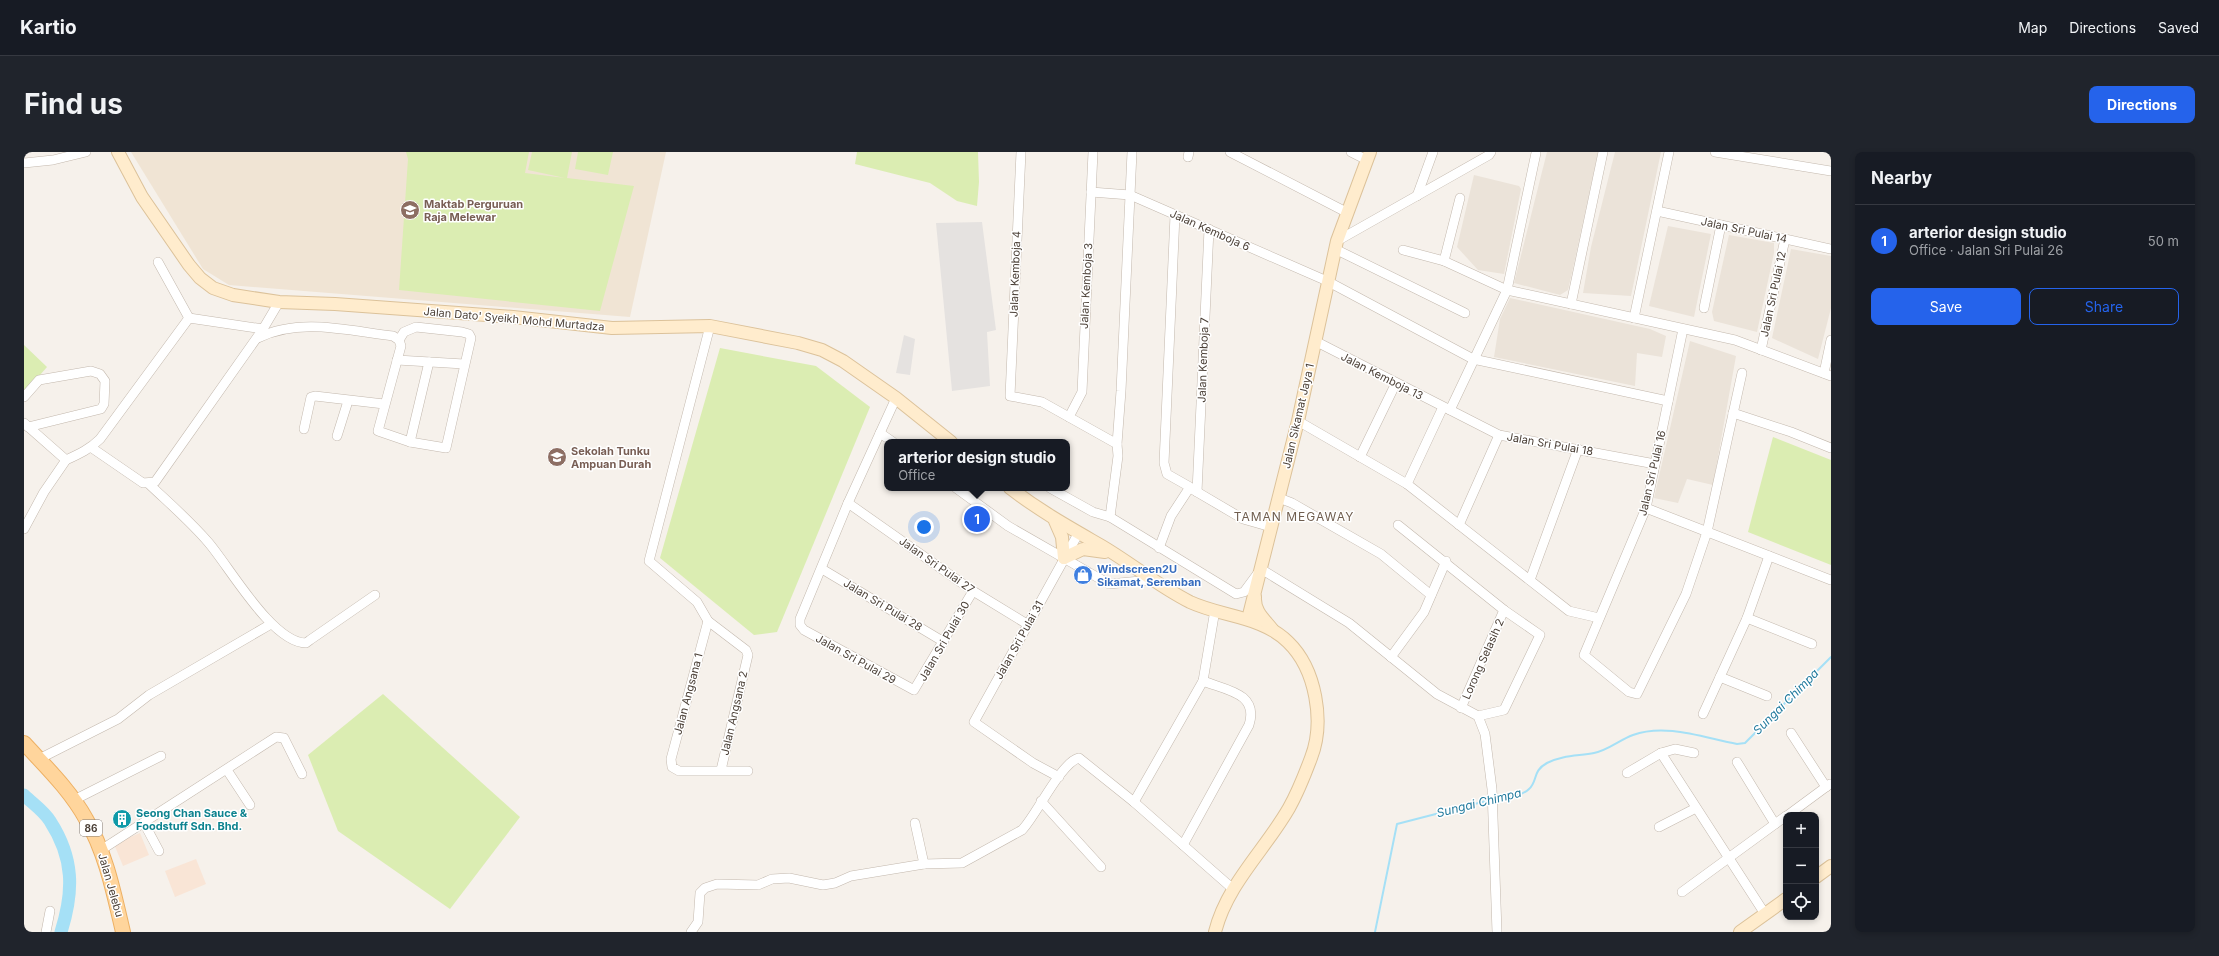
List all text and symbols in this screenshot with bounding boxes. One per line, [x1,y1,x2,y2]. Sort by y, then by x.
text: Kartio [20,16,77,39]
text: Map [2018,19,2047,36]
text: Directions [2069,19,2136,36]
text: Saved [2158,19,2199,36]
button: Directions [2089,86,2195,123]
text: Find us [24,87,123,121]
text: Nearby [1871,168,1932,188]
place label: Maktab Perguruan Raja Melewar [424,197,523,224]
school or university icon: Maktab Perguruan Raja Melewar [399,199,421,221]
street label: Jalan Kemboja 6 [1168,206,1252,254]
street label: Jalan Sri Pulai 14 [1700,214,1788,246]
text: arterior design studio [1909,223,2067,242]
street label: Jalan Kemboja 4 [1006,231,1024,317]
text: 1 [1881,233,1887,249]
text: 50 m [2148,233,2179,249]
text: Office · Jalan Sri Pulai 26 [1909,242,2063,258]
street label: Jalan Kemboja 3 [1077,243,1095,329]
street label: Jalan Sri Pulai 12 [1757,250,1789,338]
button: Save [1871,288,2021,325]
button: Share [2029,288,2179,325]
street label: Jalan Dato' Syeikh Mohd Murtadza [423,304,605,334]
street label: Jalan Kemboja 7 [1195,317,1211,403]
street label: Jalan Kemboja 13 [1339,349,1426,403]
street label: Jalan Sikamat Jaya 1 [1279,362,1317,470]
street label: Jalan Sri Pulai 16 [1635,429,1669,517]
street label: Jalan Sri Pulai 18 [1506,430,1594,459]
popup [884,439,1070,491]
place label: Sekolah Tunku Ampuan Durah [571,444,651,471]
school or university icon: Sekolah Tunku Ampuan Durah [546,446,568,468]
text: arterior design studio [898,448,1056,467]
text: Office [898,467,935,483]
pin: 1 [964,504,990,534]
district label: TAMAN MEGAWAY [1234,509,1354,524]
your location [914,517,934,537]
street label: Jalan Sri Pulai 27 [896,534,978,596]
place label: Windscreen2U Sikamat, Seremban [1097,562,1201,589]
shop icon: Windscreen2U Sikamat, Seremban [1072,564,1094,586]
street label: Jalan Sri Pulai 28 [841,576,925,634]
street label: Jalan Sri Pulai 31 [992,598,1046,682]
street label: Jalan Sri Pulai 30 [915,599,973,683]
street label: Lorong Selasih 2 [1459,617,1507,701]
street label: Jalan Sri Pulai 29 [813,631,899,687]
street label: Jalan Angsana 1 [670,652,706,736]
water label: Sungai Chimpa [1750,666,1822,738]
street label: Jalan Angsana 2 [717,669,751,757]
water label: Sungai Chimpa [1435,785,1523,820]
place label: Seong Chan Sauce & Foodstuff Sdn. Bhd. [136,806,248,833]
building icon: Seong Chan Sauce & Foodstuff Sdn. Bhd. [111,808,133,830]
map controls [1783,812,1819,920]
button: + [1783,812,1819,848]
road number: 86 [80,820,102,836]
button: − [1783,848,1819,884]
street label: Jalan Jelebu [95,851,127,919]
button: locate [1783,884,1819,920]

